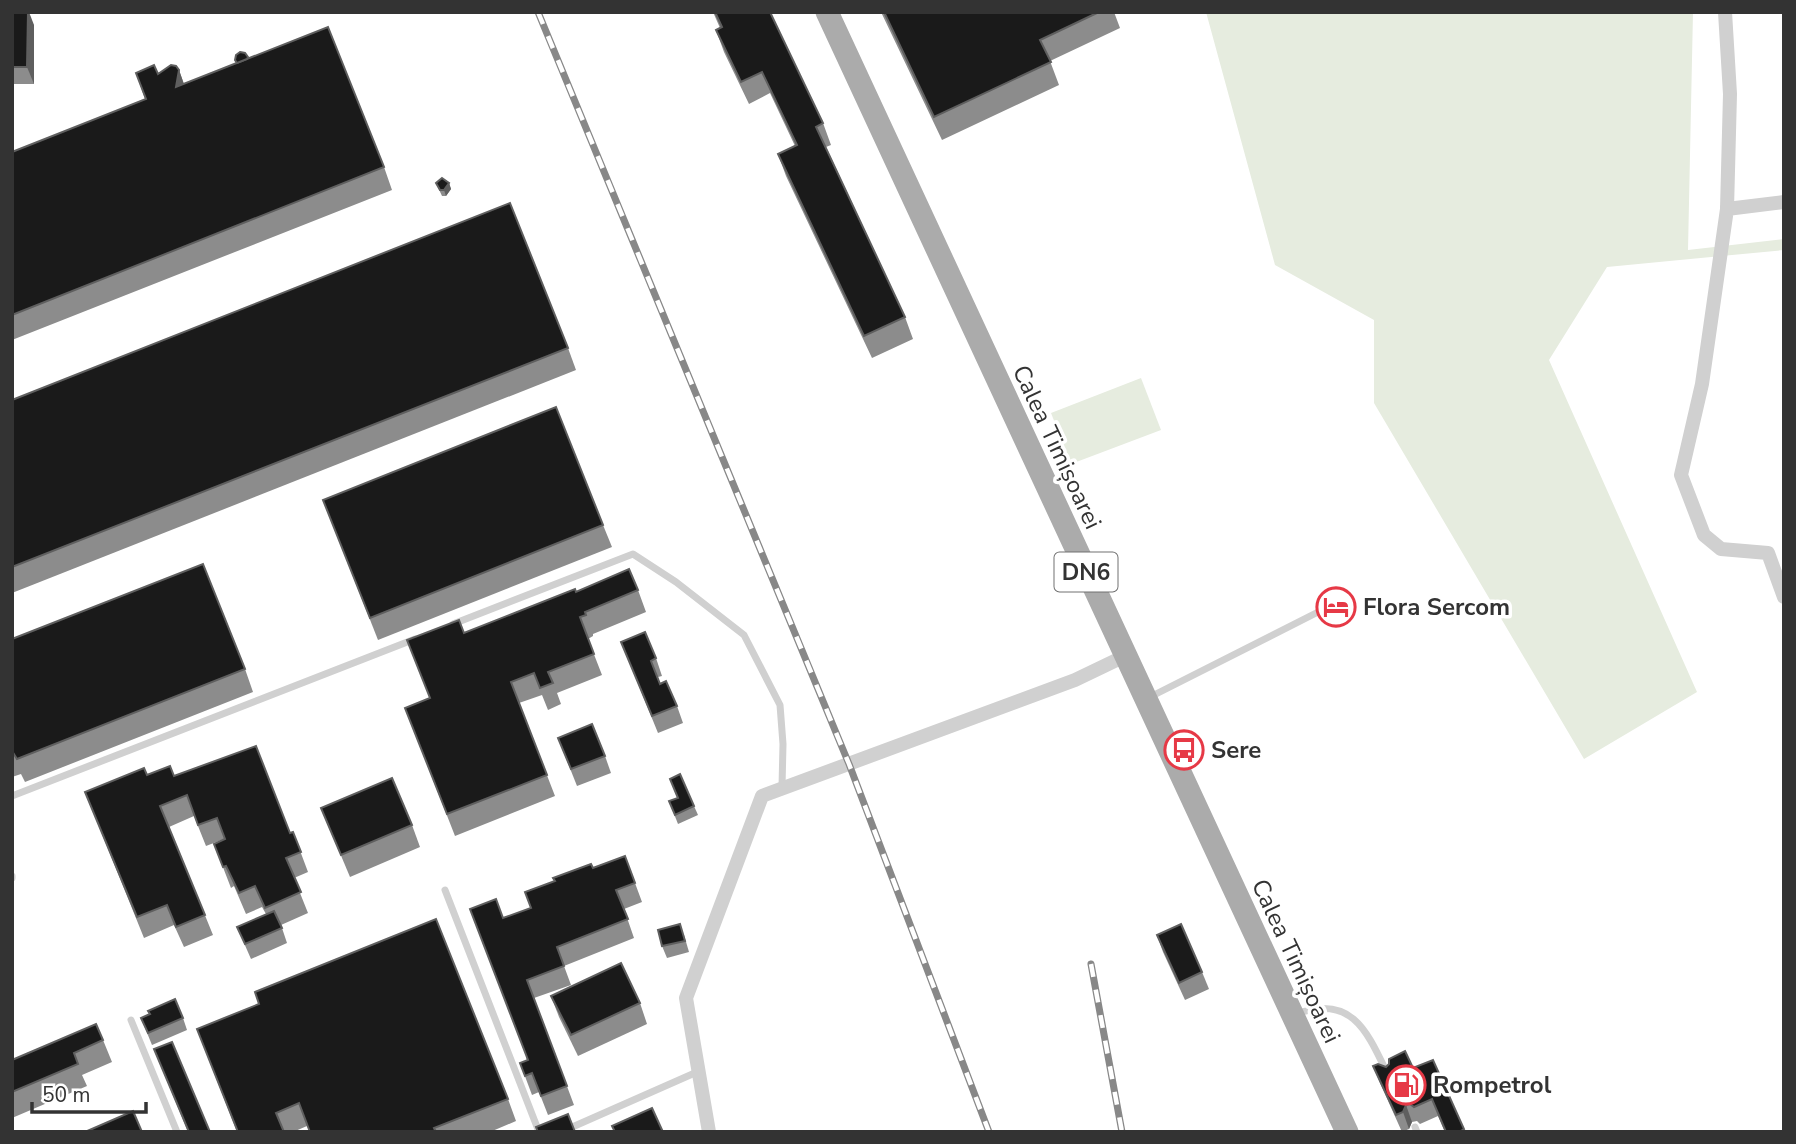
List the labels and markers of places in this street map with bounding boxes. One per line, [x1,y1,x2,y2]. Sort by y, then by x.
hotel icon: Flora Sercom [1315,586,1357,628]
place label: Flora Sercom [1363,591,1510,623]
bus stop icon: Sere [1163,729,1205,771]
place label: Sere [1211,734,1261,766]
fuel station icon: Rompetrol [1385,1064,1427,1106]
place label: Rompetrol [1433,1069,1552,1101]

